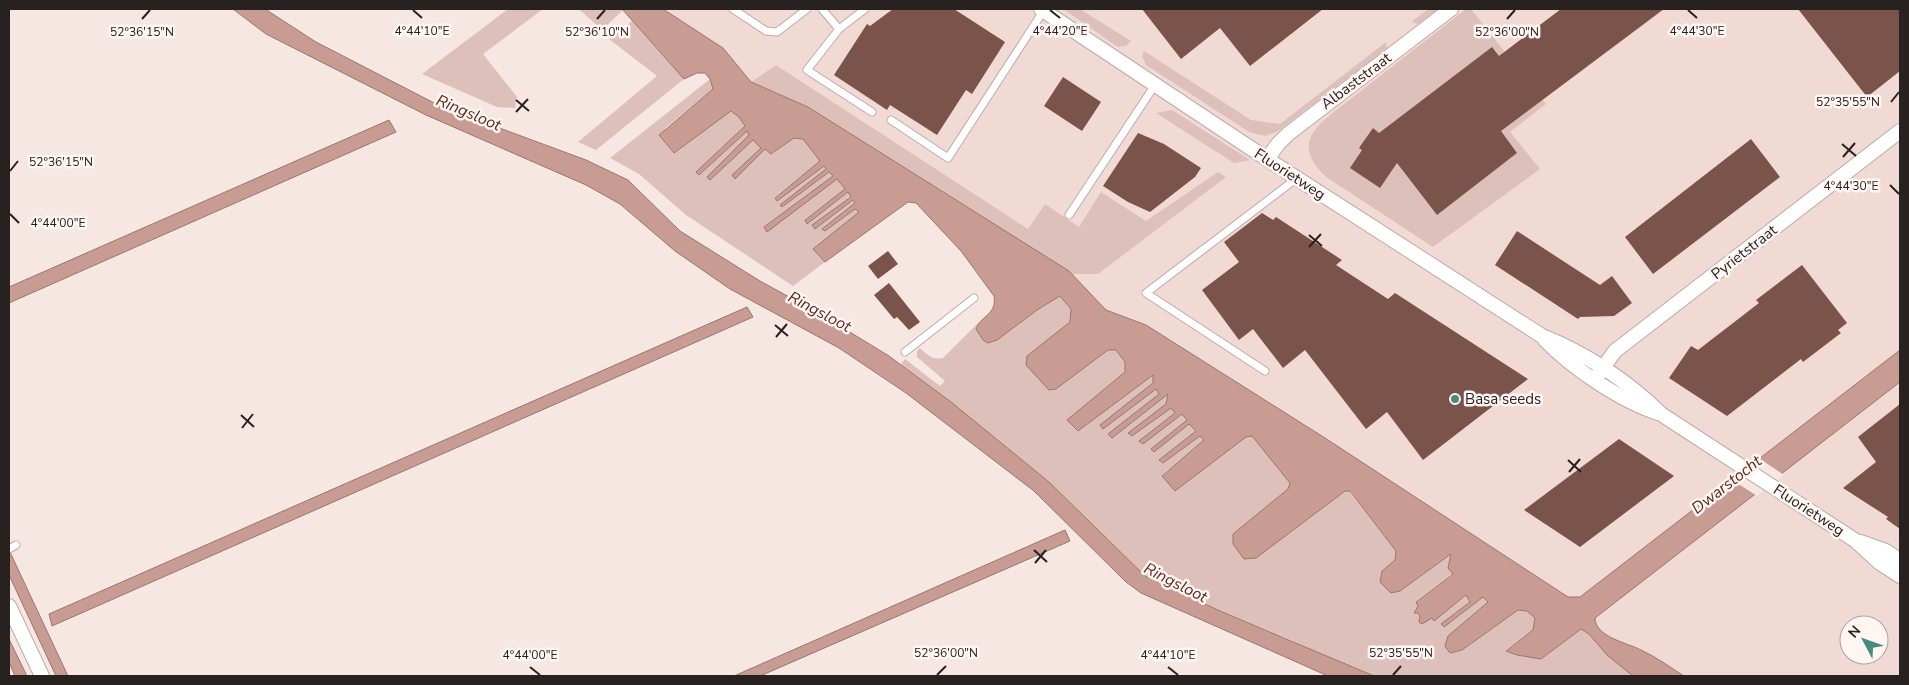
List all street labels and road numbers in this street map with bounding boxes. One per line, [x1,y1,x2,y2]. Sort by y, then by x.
street label: Albaststraat [1317,47,1396,114]
street label: Fluorietweg [1251,144,1329,204]
street label: Pyrietstraat [1707,220,1782,284]
street label: Fluorietweg [1770,480,1848,540]

